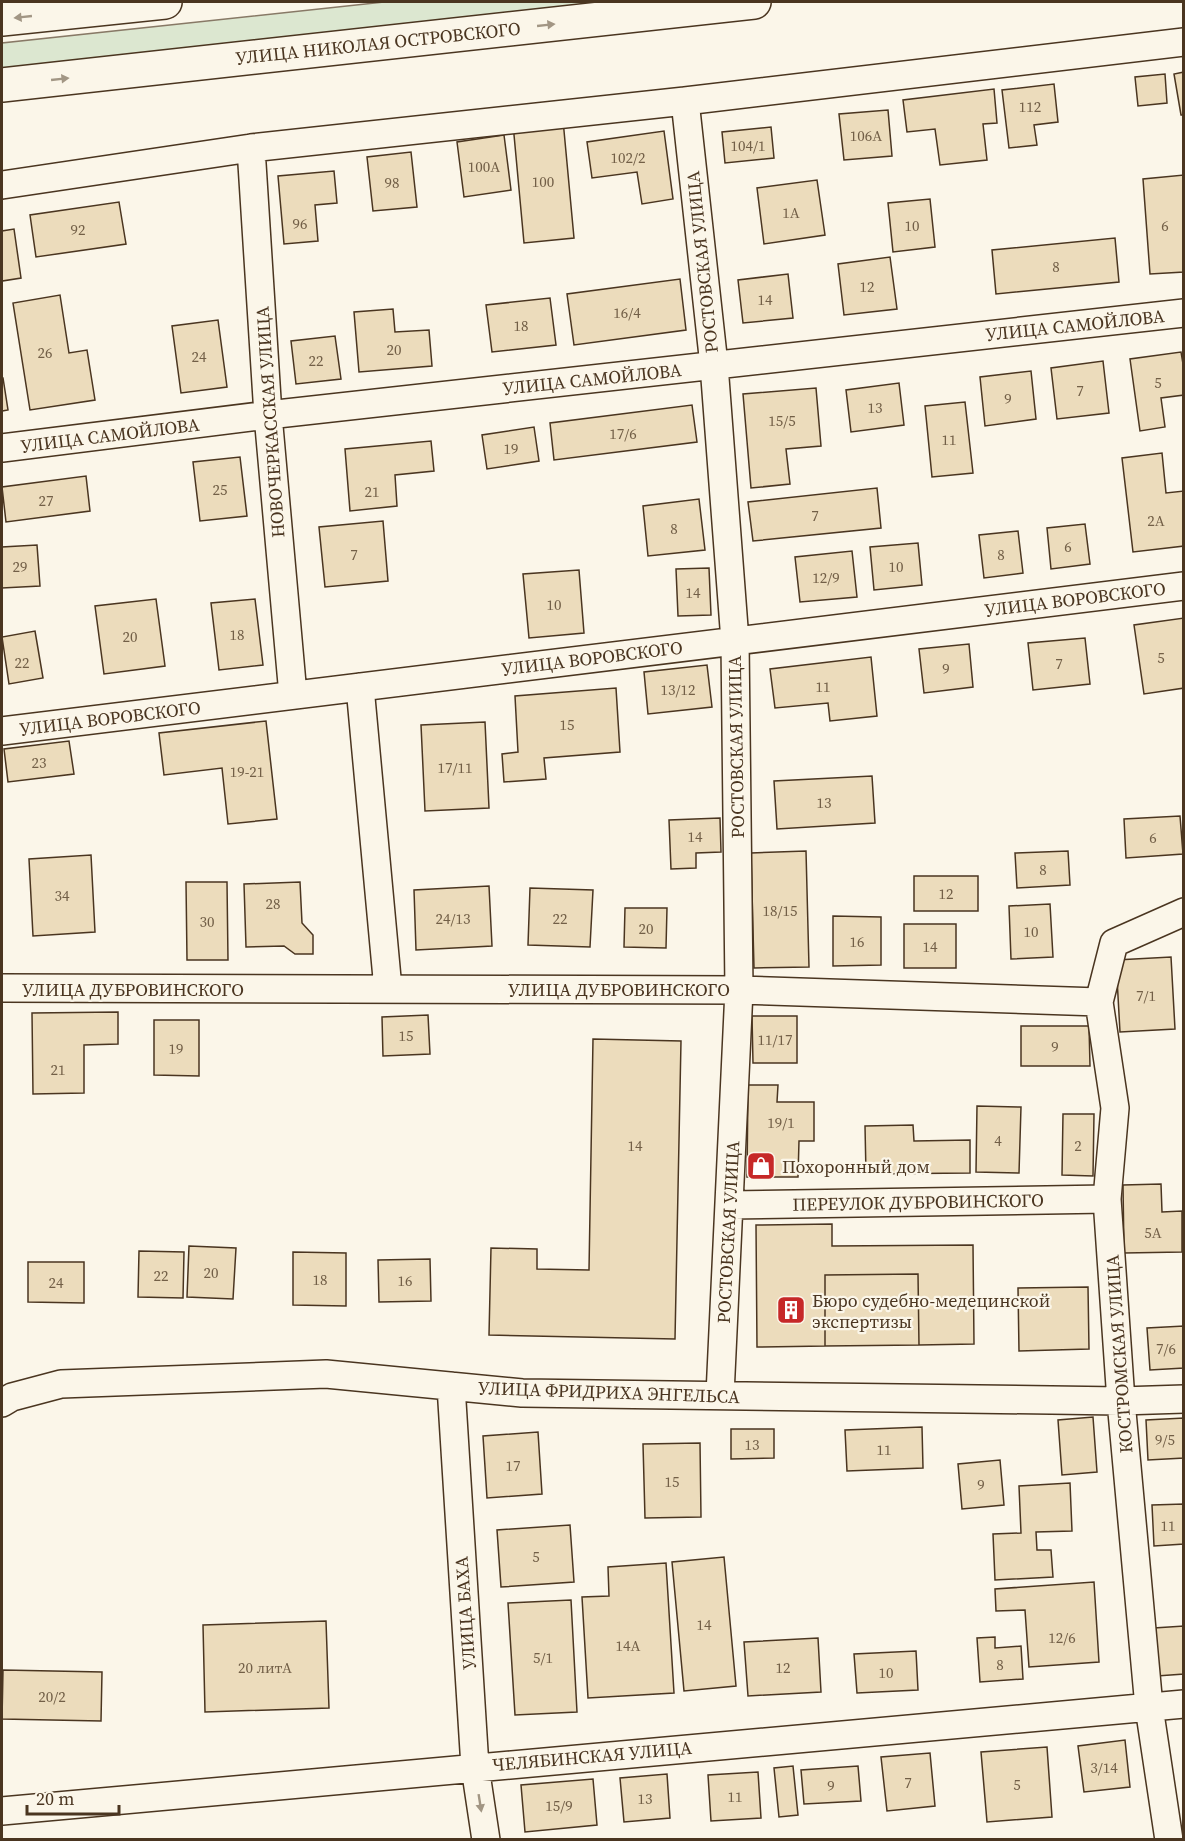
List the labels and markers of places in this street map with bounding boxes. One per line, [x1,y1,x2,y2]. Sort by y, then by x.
shop icon: Похоронный дом [745,1150,777,1182]
place label: Похоронный дом [782,1154,930,1179]
place label: Бюро судебно-медецинской экспертизы [812,1288,1050,1334]
building icon: Бюро судебно-медецинской экспертизы [775,1294,807,1326]

